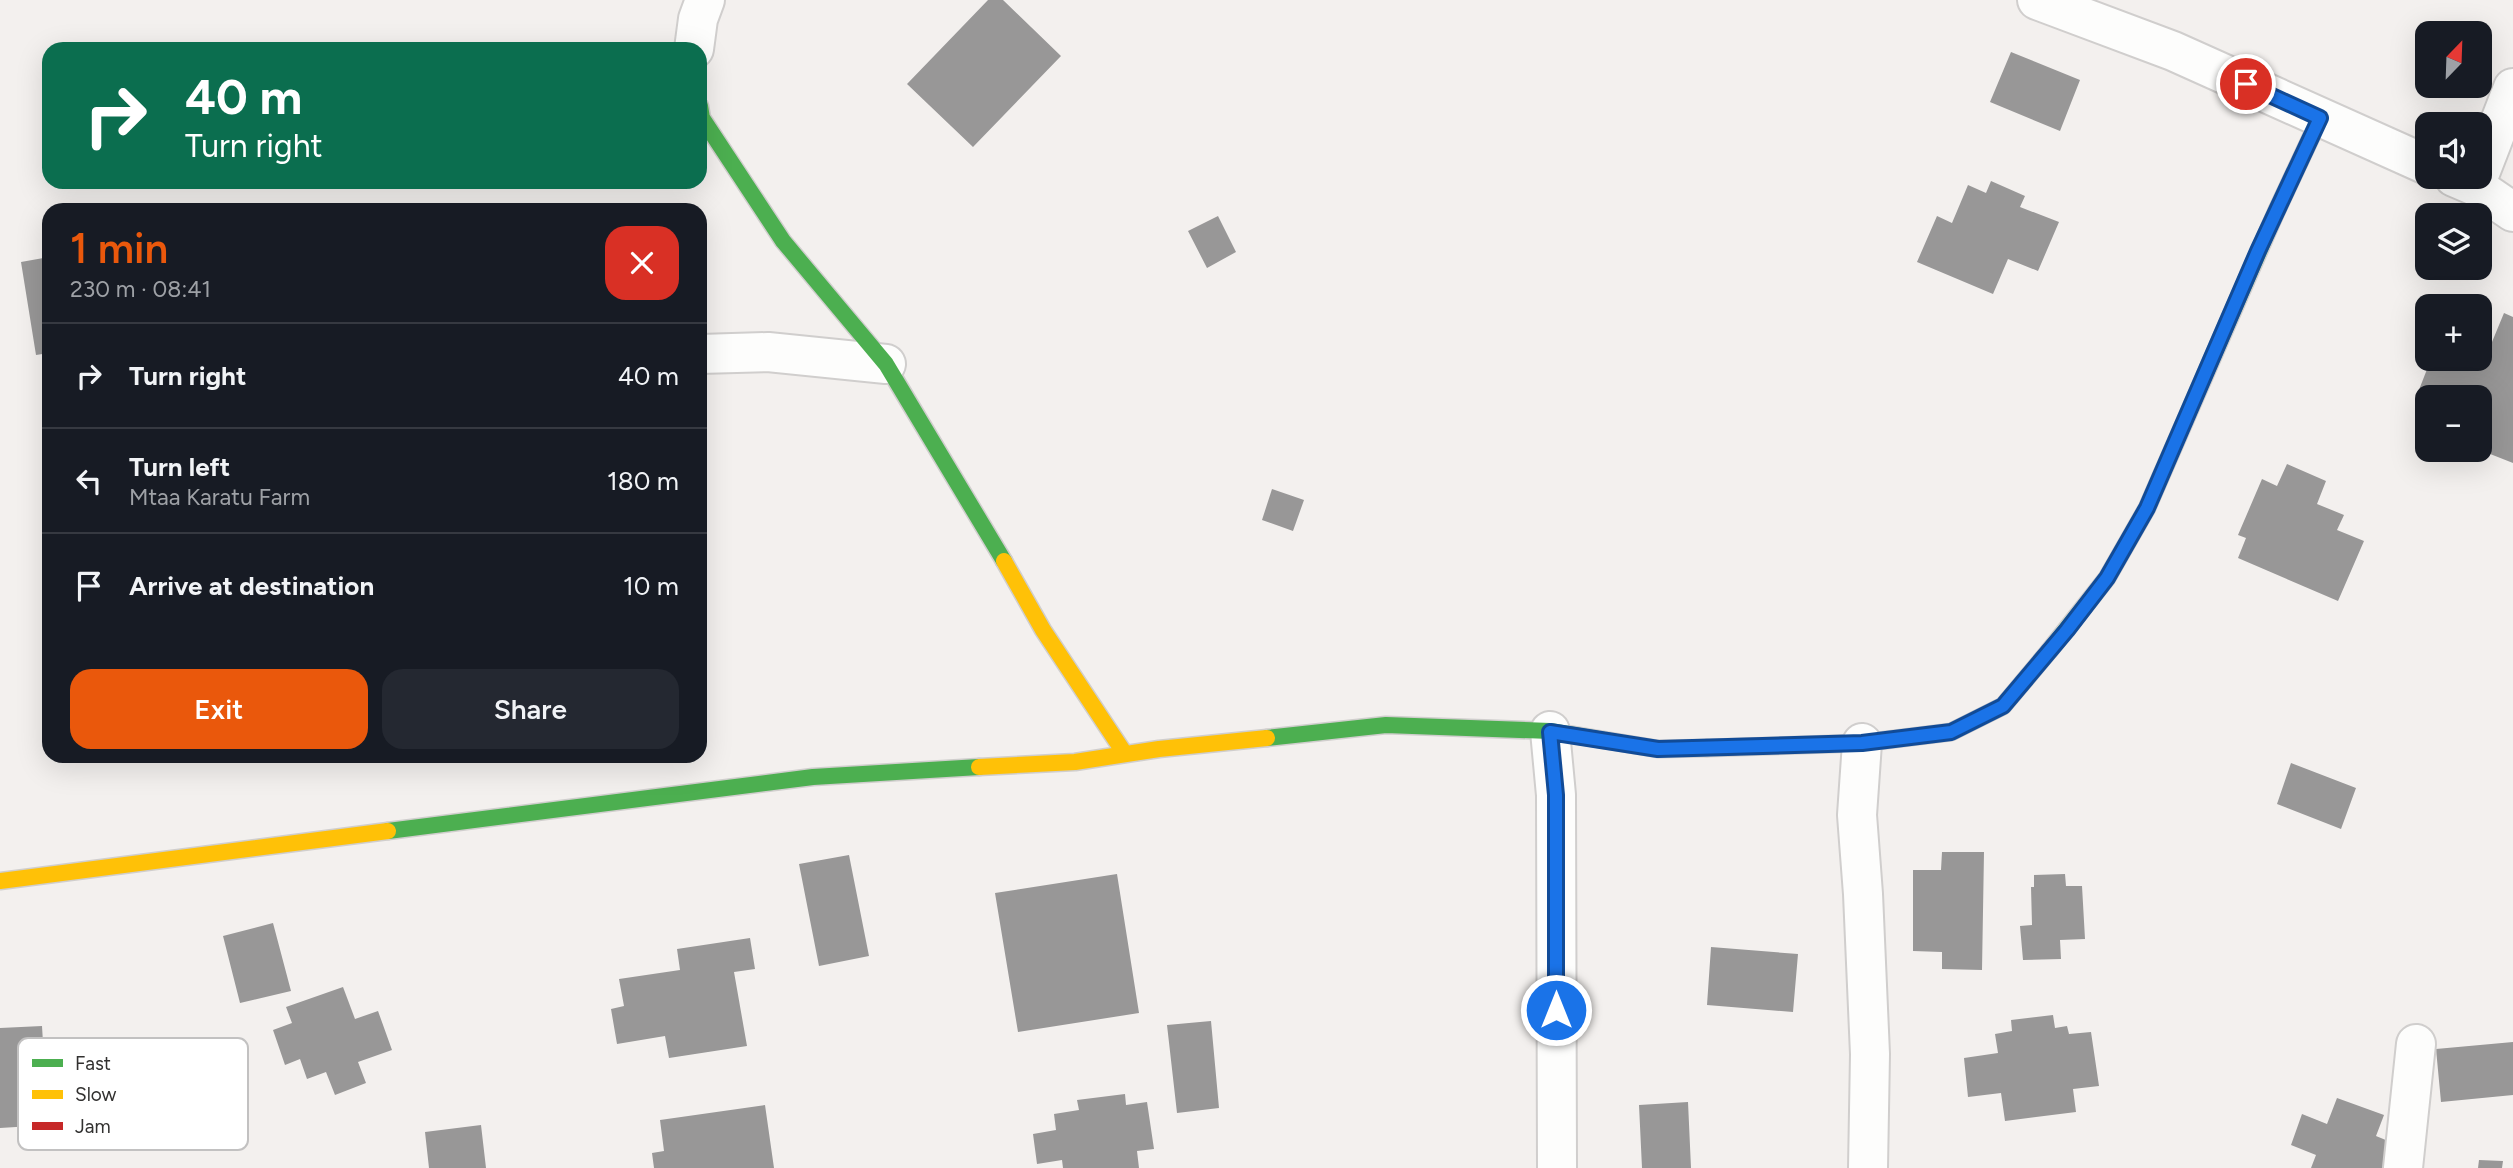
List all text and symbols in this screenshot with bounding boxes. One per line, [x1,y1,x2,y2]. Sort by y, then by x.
north arrow [2415,21,2492,98]
map controls [2415,21,2492,462]
pin [2216,54,2276,114]
icon: arrive [2227,65,2265,103]
text: 40 m [185,67,302,126]
icon: right [70,70,161,161]
button: sound [2415,112,2492,189]
text: Turn right [185,127,323,165]
button: layers [2415,203,2492,280]
text: 1 min [70,223,168,274]
button: close [605,226,679,300]
text: 230 m · 08:41 [70,275,211,303]
button: + [2415,294,2492,371]
icon: right [70,357,108,395]
text: Turn right [129,360,246,392]
text: 40 m [618,360,679,392]
button: − [2415,385,2492,462]
text: Turn left [129,451,230,483]
icon: left [70,462,108,500]
text: 180 m [607,465,679,497]
text: Mtaa Karatu Farm [129,483,310,511]
icon: arrive [70,567,108,605]
text: Arrive at destination [129,570,374,602]
text: 10 m [623,570,679,602]
button: Exit [70,669,368,749]
button: Share [382,669,679,749]
position arrow [1519,973,1593,1047]
legend [18,1038,248,1150]
text: Fast [75,1052,111,1075]
text: Slow [75,1083,117,1106]
text: Jam [75,1115,111,1138]

